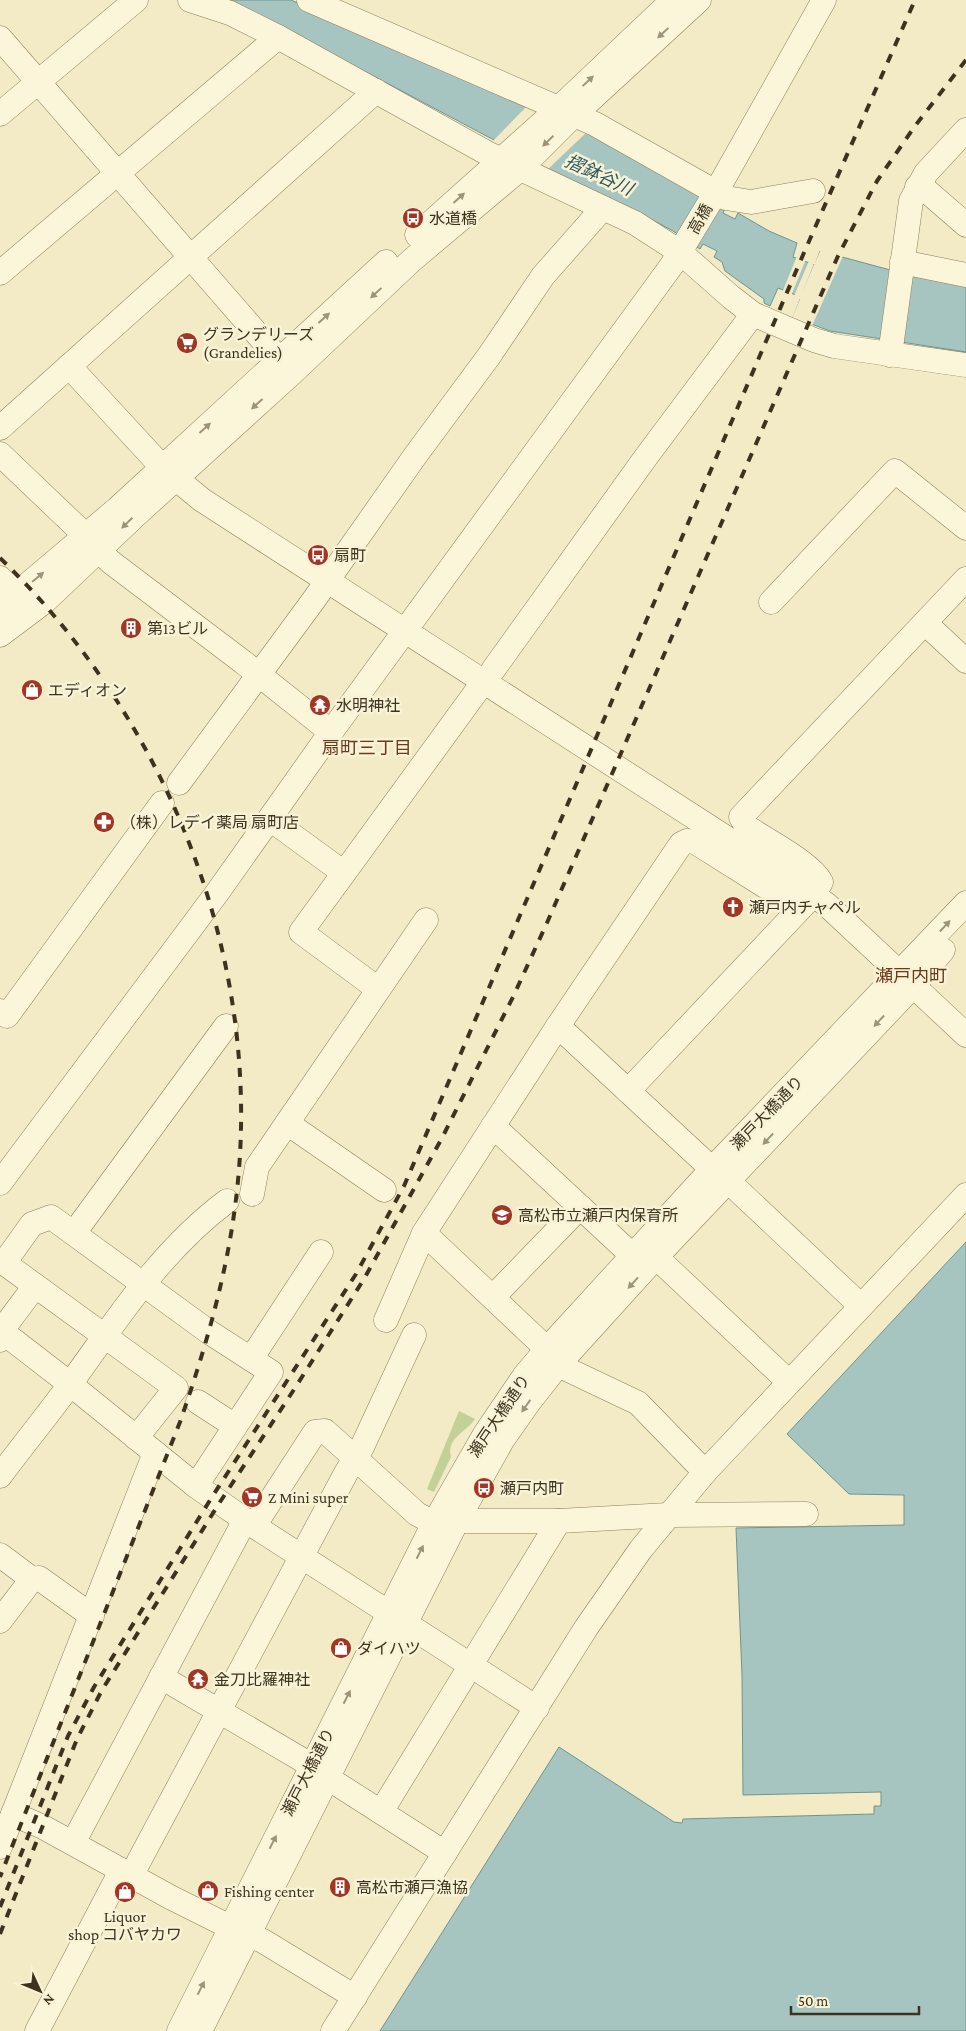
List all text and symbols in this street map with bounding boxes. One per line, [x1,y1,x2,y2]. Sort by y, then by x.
one-way arrow [658,27,670,39]
one-way arrow [581,75,593,87]
one-way arrow [542,135,554,147]
water label: 摺鉢谷川 [562,151,638,200]
one-way arrow [452,192,464,204]
street label: 高橋 [685,201,715,237]
bus stop icon: 水道橋 [401,206,425,230]
place label: 水道橋 [429,210,477,227]
one-way arrow [370,288,383,299]
one-way arrow [318,312,330,324]
place label: グランデリーズ (Grandelies) [203,326,314,362]
supermarket icon: グランデリーズ (Grandelies) [175,331,199,355]
one-way arrow [252,398,264,410]
one-way arrow [198,422,210,434]
one-way arrow [122,517,134,529]
bus stop icon: 扇町 [306,543,330,567]
place label: 扇町 [334,547,366,564]
one-way arrow [31,572,44,583]
building icon: 第13ビル [119,616,143,640]
place label: 第13ビル [147,620,208,637]
shop icon: エディオン [20,678,44,702]
place label: エディオン [48,682,127,699]
temple icon: 水明神社 [308,693,332,717]
place label: 水明神社 [336,697,400,714]
district label: 扇町三丁目 [322,738,412,758]
pharmacy icon: （株）レデイ薬局 扇町店 [92,810,116,834]
place label: （株）レデイ薬局 扇町店 [120,814,299,831]
church icon: 瀬戸内チャペル [721,895,745,919]
place label: 瀬戸内チャペル [749,899,861,916]
one-way arrow [939,920,951,932]
district label: 瀬戸内町 [875,966,947,986]
one-way arrow [873,1015,885,1027]
street label: 瀬戸大橋通り [728,1073,806,1153]
one-way arrow [762,1133,774,1145]
school or university icon: 高松市立瀬戸内保育所 [490,1203,514,1227]
place label: 高松市立瀬戸内保育所 [518,1207,678,1224]
one-way arrow [627,1277,638,1290]
street label: 瀬戸大橋通り [465,1371,533,1461]
one-way arrow [521,1399,531,1413]
bus stop icon: 瀬戸内町 [472,1476,496,1500]
place label: 瀬戸内町 [500,1480,564,1497]
supermarket icon: Z Mini super [240,1485,264,1509]
place label: Z Mini super [268,1489,349,1507]
one-way arrow [416,1545,424,1559]
shop icon: ダイハツ [329,1636,353,1660]
place label: ダイハツ [357,1640,421,1657]
temple icon: 金刀比羅神社 [186,1667,210,1691]
place label: 金刀比羅神社 [214,1671,310,1688]
one-way arrow [343,1690,351,1704]
street label: 瀬戸大橋通り [279,1725,337,1819]
one-way arrow [269,1835,277,1849]
building icon: 高松市瀬戸漁協 [328,1875,352,1899]
shop icon: Fishing center [196,1879,220,1903]
place label: 高松市瀬戸漁協 [356,1879,468,1896]
shop icon: Liquor shop コバヤカワ [113,1880,137,1904]
place label: Fishing center [224,1883,315,1901]
place label: Liquor shop コバヤカワ [68,1908,182,1944]
north arrow [15,1966,65,2016]
one-way arrow [196,1980,205,1995]
scale bar [791,1984,918,2016]
text: N [40,1991,58,2009]
text: 50 m [798,1993,828,2009]

